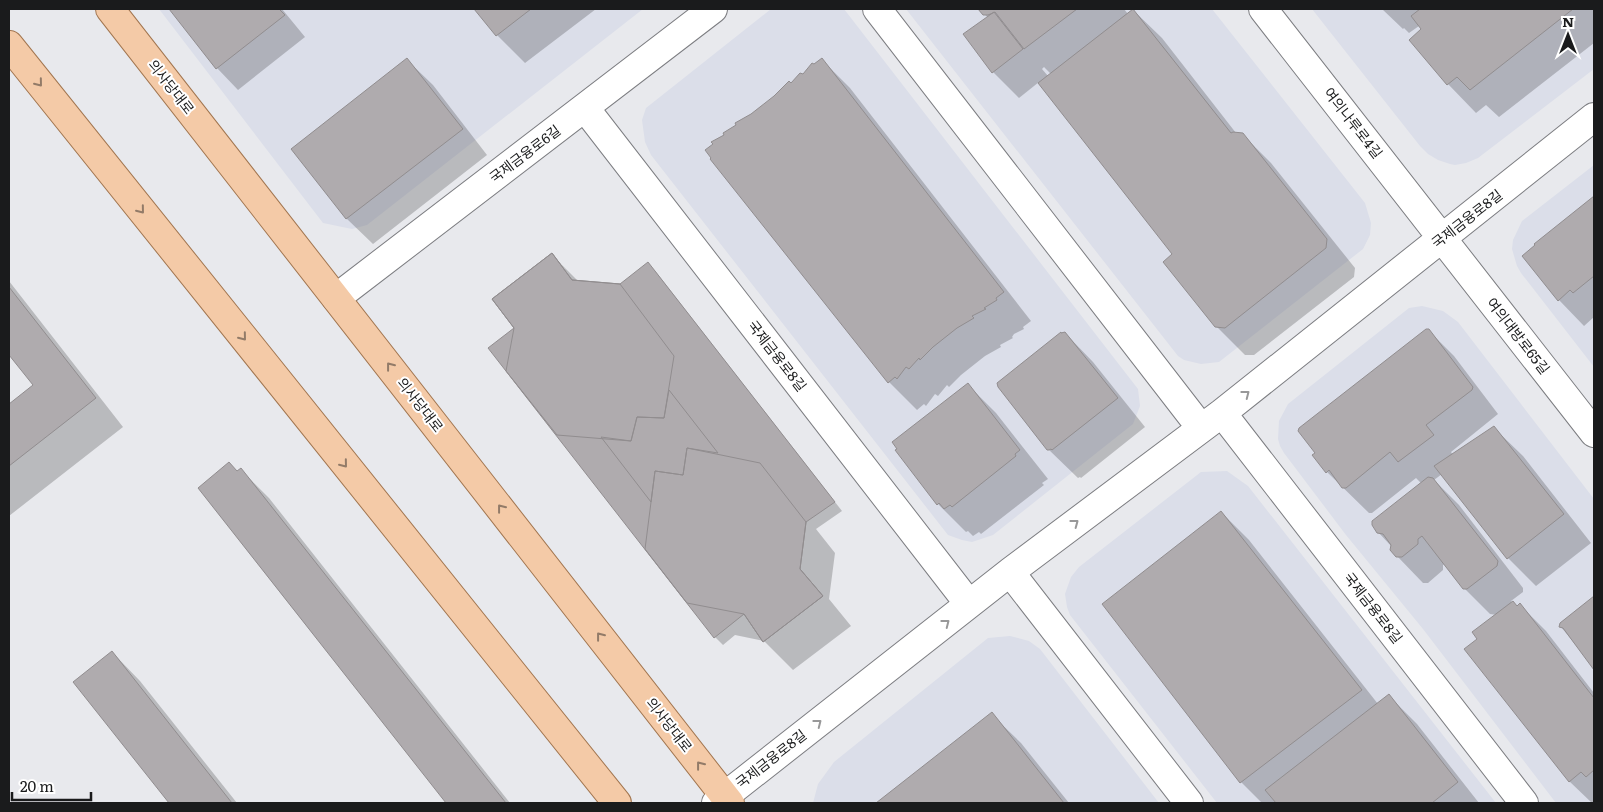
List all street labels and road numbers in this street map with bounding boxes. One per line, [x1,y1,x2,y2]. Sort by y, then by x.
street label: 의사당대로 [144,55,200,118]
street label: 여의나루로4길 [1320,83,1388,162]
street label: 국제금융로6길 [485,120,564,187]
street label: 국제금융로8길 [1427,184,1506,252]
street label: 여의대방로65길 [1483,293,1555,378]
street label: 국제금융로8길 [744,316,812,395]
street label: 의사당대로 [393,373,449,436]
street label: 국제금융로8길 [1340,568,1408,647]
street label: 의사당대로 [642,693,698,756]
street label: 국제금융로8길 [731,724,810,792]

